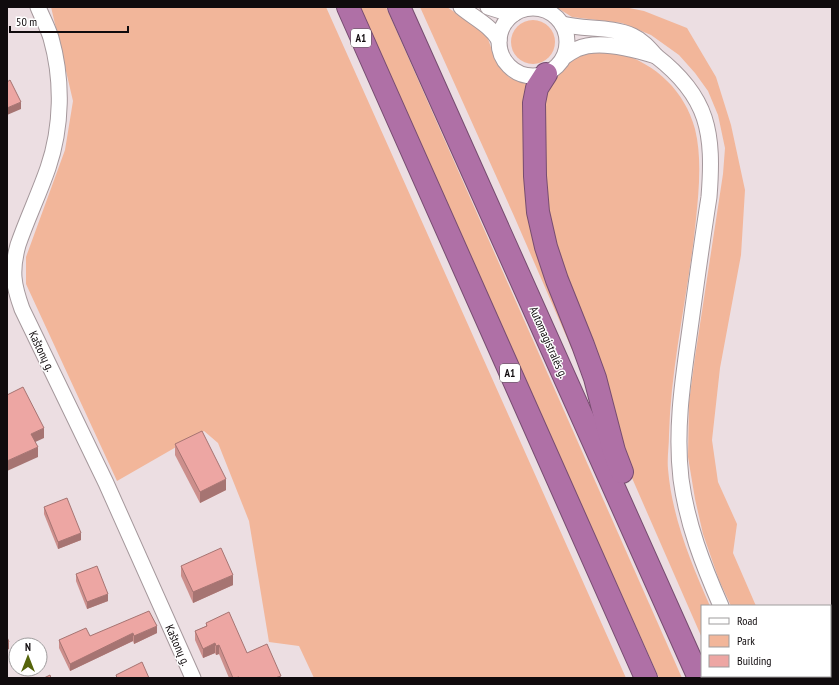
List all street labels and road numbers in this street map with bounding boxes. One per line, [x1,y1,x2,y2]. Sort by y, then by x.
road number: A1 [351,29,371,47]
street label: Automagistralės g. [527,304,571,380]
street label: Kaštonų g. [26,328,58,374]
road number: A1 [500,364,520,382]
street label: Kaštonų g. [162,622,194,668]

